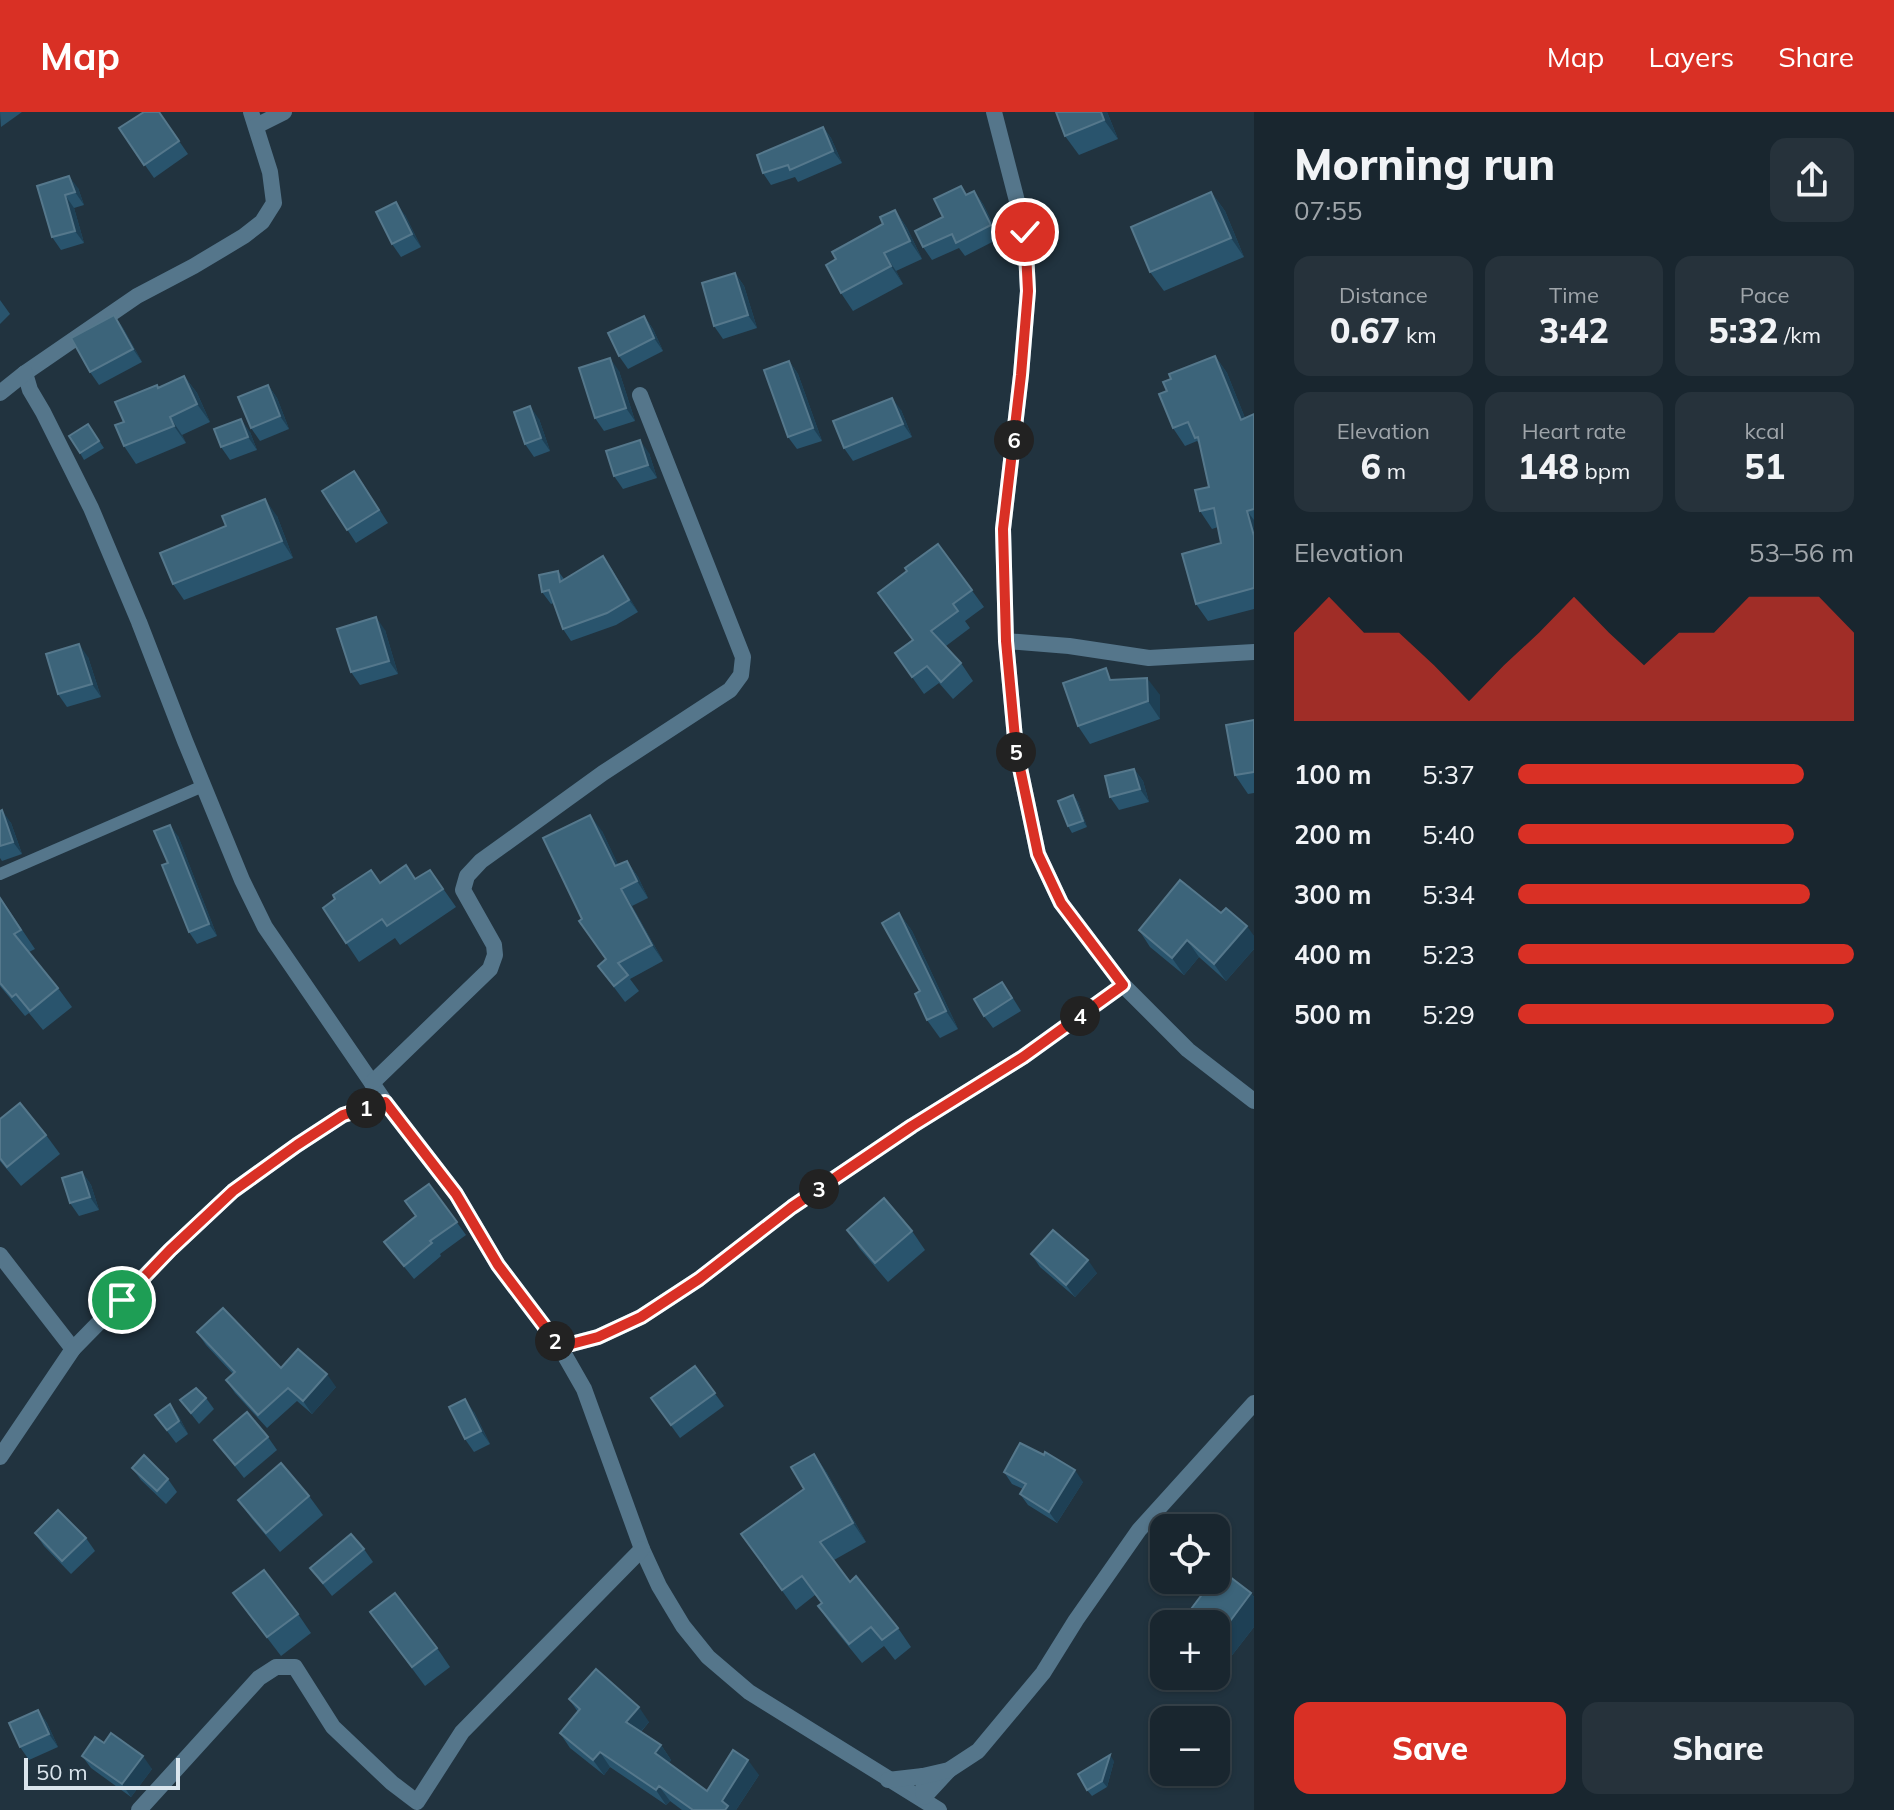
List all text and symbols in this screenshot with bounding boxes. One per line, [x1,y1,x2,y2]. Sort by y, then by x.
text: Map [40,32,120,80]
text: Map [1547,39,1604,74]
text: Layers [1648,39,1734,74]
text: Share [1778,39,1854,74]
text: Morning run [1294,136,1555,191]
button: share [1770,138,1854,222]
text: 07:55 [1294,194,1362,227]
pin [991,198,1059,266]
icon: check [1003,210,1047,254]
text: Distance [1339,281,1428,309]
text: Time [1549,281,1599,309]
text: Pace [1740,281,1789,309]
text: 0.67 [1330,309,1400,352]
text: 3:42 [1539,309,1609,352]
text: 5:32 [1708,309,1778,352]
text: km [1400,321,1437,349]
text: /km [1778,321,1821,349]
text: Elevation [1337,417,1430,445]
text: Heart rate [1522,417,1626,445]
text: kcal [1745,417,1785,445]
pin: 6 [994,420,1034,460]
text: 6 [1007,426,1021,454]
text: 6 [1361,445,1381,488]
text: 148 [1518,445,1579,488]
text: 51 [1744,445,1785,488]
text: m [1381,457,1406,485]
text: bpm [1579,457,1630,485]
text: Elevation [1294,536,1404,569]
text: 53–56 m [1749,536,1854,569]
pin: 5 [996,732,1036,772]
text: 5 [1009,738,1023,766]
text: 100 m [1294,758,1371,791]
text: 5:37 [1422,758,1475,791]
text: 200 m [1294,818,1371,851]
text: 5:40 [1422,818,1475,851]
text: 300 m [1294,878,1371,911]
text: 5:34 [1422,878,1475,911]
text: 400 m [1294,938,1371,971]
text: 5:23 [1422,938,1475,971]
pin: 4 [1060,996,1100,1036]
text: 500 m [1294,998,1371,1031]
text: 5:29 [1422,998,1475,1031]
text: 4 [1073,1002,1087,1030]
pin: 1 [346,1088,386,1128]
text: 1 [359,1094,373,1122]
pin: 3 [799,1169,839,1209]
text: 3 [812,1175,826,1203]
pin [88,1266,156,1334]
icon: arrive [100,1278,144,1322]
pin: 2 [535,1321,575,1361]
text: 2 [548,1327,562,1355]
map controls [1150,1514,1230,1786]
button: locate [1150,1514,1230,1594]
button: + [1150,1610,1230,1690]
button: Save [1294,1702,1566,1794]
button: Share [1582,1702,1854,1794]
button: − [1150,1706,1230,1786]
scale bar [24,1754,180,1790]
text: 50 m [36,1758,87,1786]

